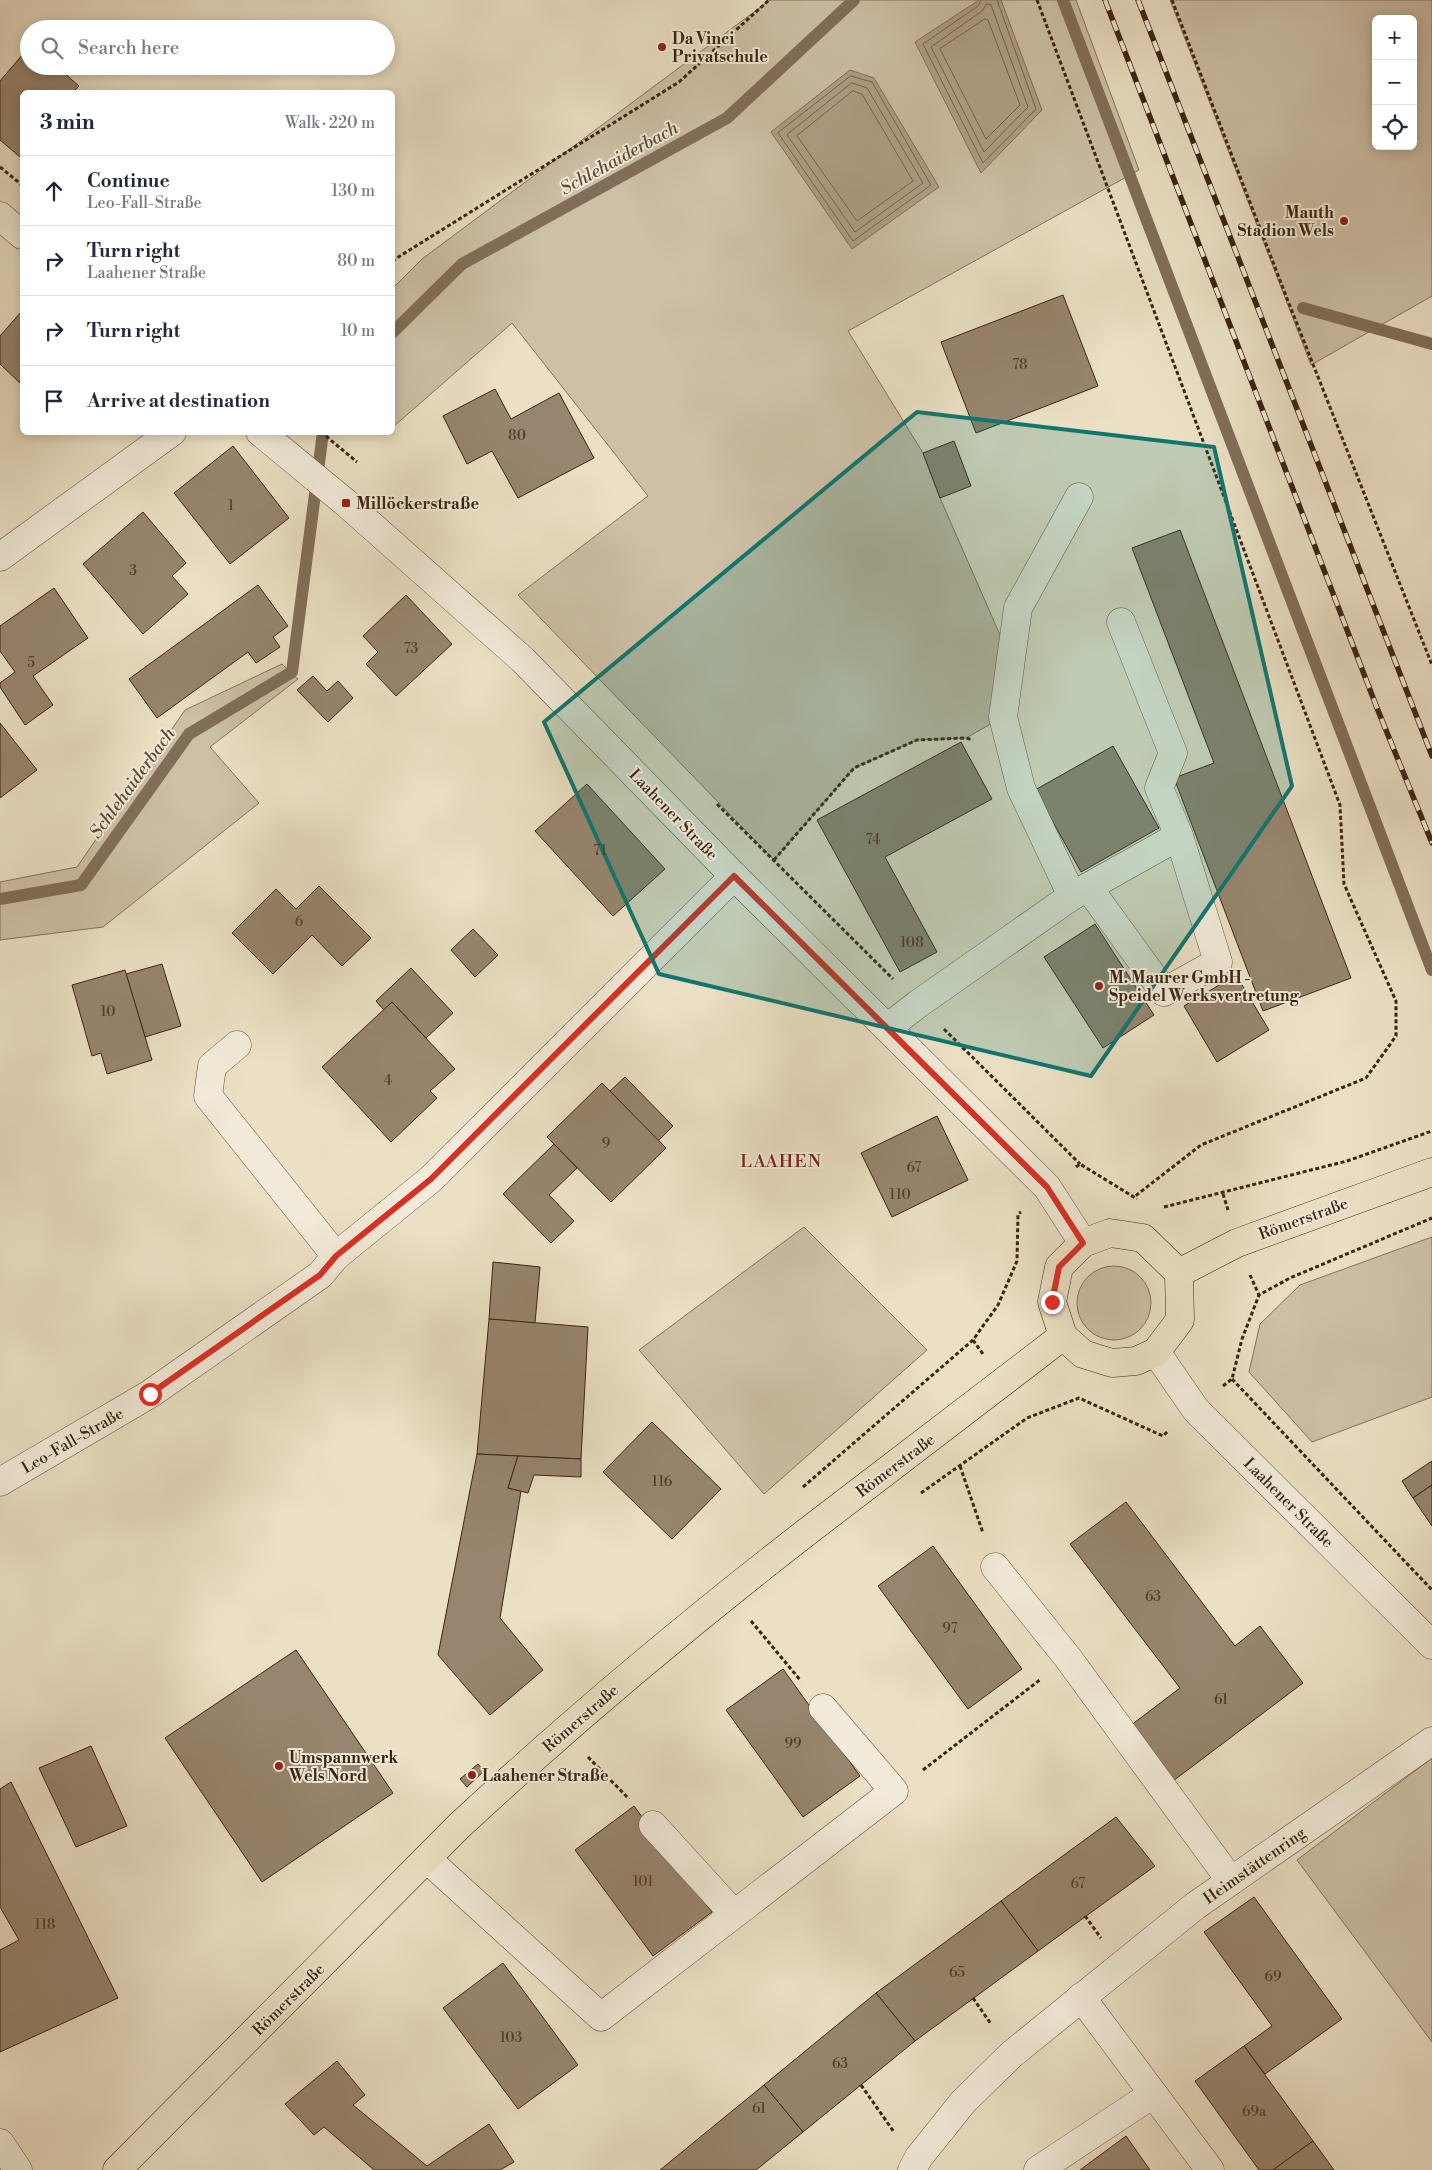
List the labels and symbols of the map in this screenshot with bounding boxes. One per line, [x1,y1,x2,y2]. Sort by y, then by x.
place label: Da Vinci Privatschule [672,29,768,67]
marker: Da Vinci Privatschule [656,41,668,53]
water label: Schlehaiderbach [556,116,683,200]
place label: Mauth Stadion Wels [1237,203,1334,241]
marker: Mauth Stadion Wels [1338,215,1350,227]
house number: 78 [1012,356,1028,374]
house number: 80 [508,427,526,445]
place label: Millöckerstraße [356,494,479,514]
house number: 1 [228,497,234,515]
marker: Millöckerstraße [340,497,352,509]
house number: 3 [129,562,137,580]
house number: 73 [404,640,419,658]
house number: 5 [27,654,35,672]
water label: Schlehaiderbach [84,722,181,843]
street label: Laahener Straße [625,765,722,864]
house number: 74 [866,831,880,849]
house number: 71 [593,842,607,860]
house number: 6 [295,913,304,931]
house number: 108 [900,934,924,952]
place label: M. Maurer GmbH - Speidel Werksvertretung [1109,968,1300,1006]
marker: M. Maurer GmbH - Speidel Werksvertretung [1093,980,1105,992]
house number: 10 [101,1003,115,1021]
house number: 4 [384,1072,392,1090]
house number: 9 [602,1135,610,1153]
district label: LAAHEN [740,1150,822,1173]
house number: 67 [907,1159,921,1177]
house number: 110 [889,1186,911,1204]
street label: Römerstraße [1256,1194,1351,1244]
route end [1041,1291,1064,1314]
route start [139,1383,162,1406]
street label: Leo-Fall-Straße [18,1404,127,1478]
street label: Römerstraße [852,1430,939,1502]
street label: Laahener Straße [1239,1454,1337,1552]
house number: 116 [652,1473,673,1491]
house number: 63 [1145,1588,1161,1606]
house number: 97 [942,1620,958,1638]
street label: Römerstraße [539,1680,623,1757]
house number: 61 [1214,1691,1228,1709]
house number: 99 [785,1735,801,1753]
place label: Umspannwerk Wels Nord [288,1748,399,1786]
marker: Umspannwerk Wels Nord [273,1760,285,1772]
place label: Laahener Straße [482,1766,609,1786]
marker: Laahener Straße [466,1769,478,1781]
street label: Heimstättenring [1199,1823,1310,1909]
house number: 101 [633,1873,653,1891]
house number: 67 [1071,1875,1085,1893]
house number: 118 [35,1916,55,1934]
street label: Römerstraße [248,1959,329,2040]
house number: 65 [949,1964,965,1982]
house number: 69 [1265,1968,1281,1986]
house number: 103 [500,2029,523,2047]
house number: 63 [832,2055,848,2073]
house number: 61 [752,2100,766,2118]
house number: 69a [1242,2103,1267,2121]

